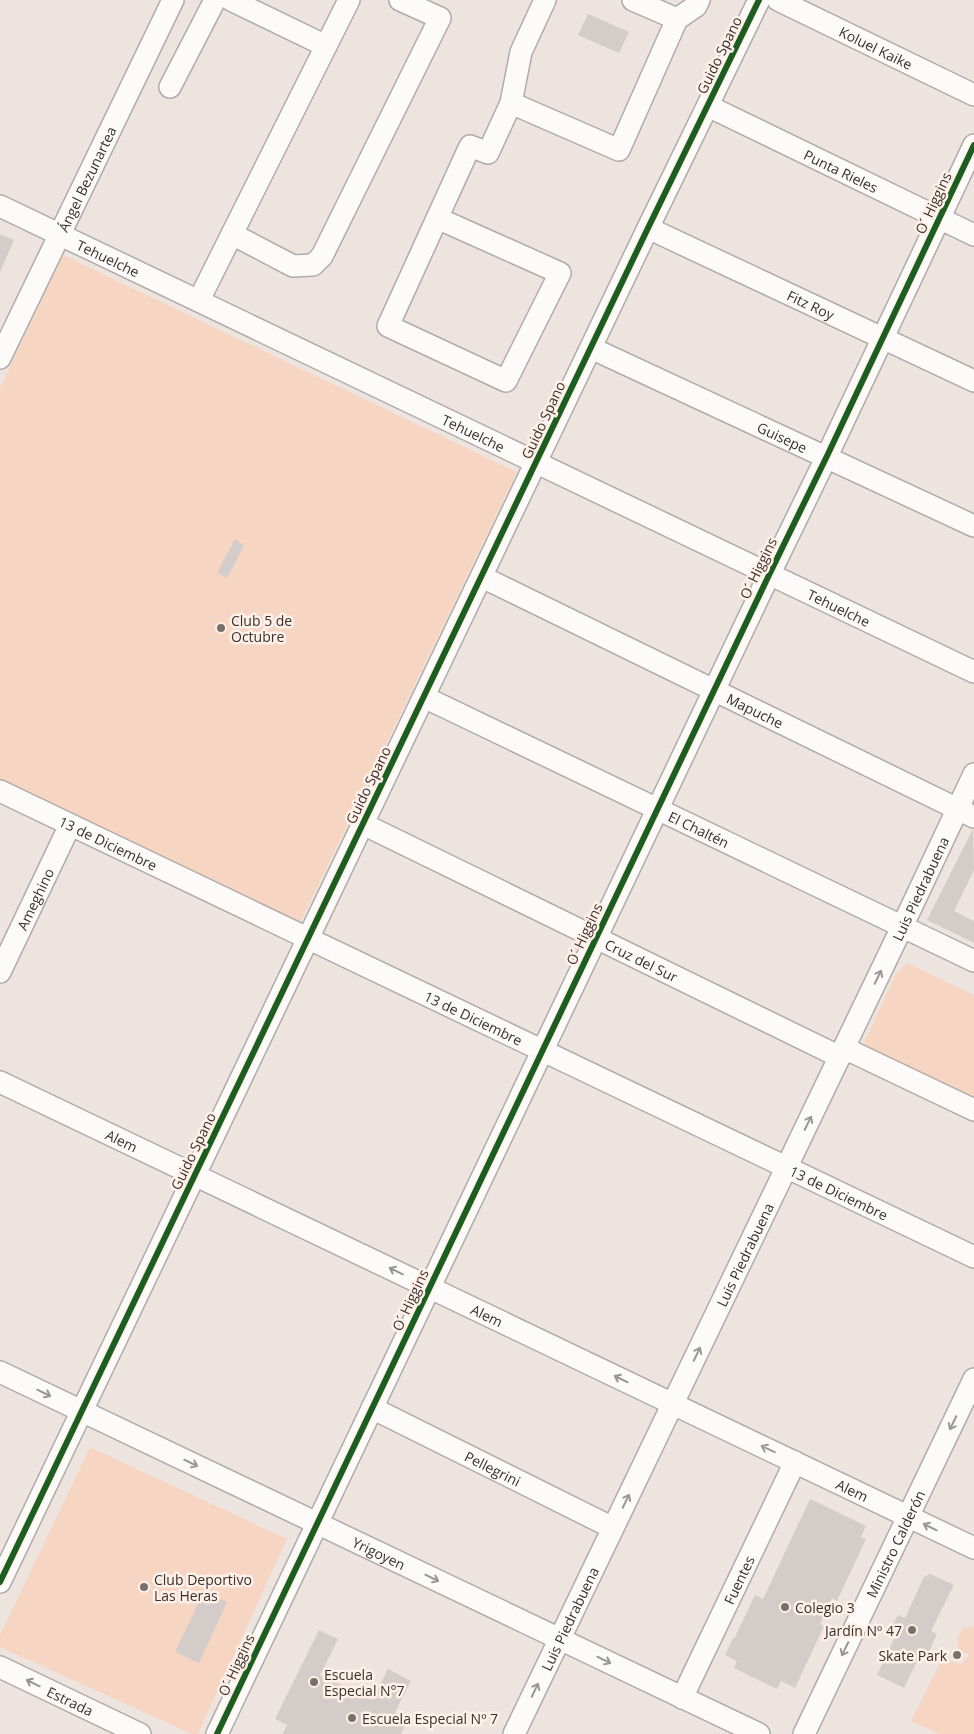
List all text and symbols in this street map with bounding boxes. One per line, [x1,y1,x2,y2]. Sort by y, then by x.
street label: Guido Spano [692,13,746,97]
street label: Koluel Kaike [836,22,916,73]
street label: Ángel Bezunartea [53,123,120,235]
street label: Punta Rieles [801,145,882,197]
street label: O´ Higgins [910,169,956,237]
street label: Tehuelche [74,235,143,281]
street label: Fitz Roy [784,285,839,324]
street label: Guido Spano [517,378,569,462]
street label: Tehuelche [439,409,508,456]
street label: Guisepe [754,417,811,457]
street label: O´ Higgins [735,534,781,602]
street label: Tehuelche [804,584,874,631]
place label: Club 5 de Octubre [231,611,292,646]
marker: Club 5 de Octubre [215,622,227,634]
street label: Mapuche [724,688,787,732]
street label: Guido Spano [341,743,395,827]
street label: El Chaltén [665,806,732,852]
street label: 13 de Diciembre [56,811,161,874]
street label: Luis Piedrabuena [887,833,953,944]
street label: Ameghino [12,865,58,933]
street label: O´ Higgins [561,900,607,968]
street label: Cruz del Sur [602,934,681,986]
one-way arrow [874,970,883,985]
street label: 13 de Diciembre [421,986,526,1049]
street label: Guido Spano [166,1109,220,1193]
one-way arrow [804,1116,813,1131]
street label: Alem [103,1125,141,1156]
street label: 13 de Diciembre [787,1161,891,1224]
street label: Luis Piedrabuena [711,1199,778,1310]
street label: O´ Higgins [387,1266,433,1334]
one-way arrow [388,1266,403,1276]
street label: Alem [468,1299,506,1331]
one-way arrow [692,1347,702,1362]
one-way arrow [614,1374,629,1383]
one-way arrow [36,1389,51,1398]
one-way arrow [948,1416,958,1431]
one-way arrow [761,1444,776,1453]
street label: Pellegrini [462,1446,524,1490]
one-way arrow [183,1458,198,1468]
street label: Alem [833,1474,872,1506]
street label: Ministro Calderón [861,1487,929,1601]
one-way arrow [622,1494,631,1509]
one-way arrow [923,1522,938,1531]
street label: Yrigoyen [349,1532,409,1574]
street label: Fuentes [719,1552,758,1607]
street label: Luis Piedrabuena [536,1564,603,1674]
place label: Club Deportivo Las Heras [154,1570,252,1605]
one-way arrow [424,1574,439,1584]
marker: Club Deportivo Las Heras [138,1581,150,1593]
place label: Colegio 3 [795,1598,855,1617]
marker: Colegio 3 [779,1601,791,1613]
place label: Jardín Nº 47 [823,1621,902,1640]
marker: Jardín Nº 47 [906,1624,918,1636]
street label: O´ Higgins [213,1631,259,1699]
one-way arrow [840,1641,849,1656]
place label: Skate Park [878,1646,948,1665]
marker: Skate Park [951,1649,963,1661]
one-way arrow [596,1656,611,1666]
place label: Escuela Especial N°7 [324,1665,405,1700]
marker: Escuela Especial N°7 [308,1676,320,1688]
one-way arrow [26,1678,41,1687]
street label: Estrada [44,1681,97,1720]
one-way arrow [531,1683,540,1698]
place label: Escuela Especial Nº 7 [362,1709,498,1728]
marker: Escuela Especial Nº 7 [346,1712,358,1724]

